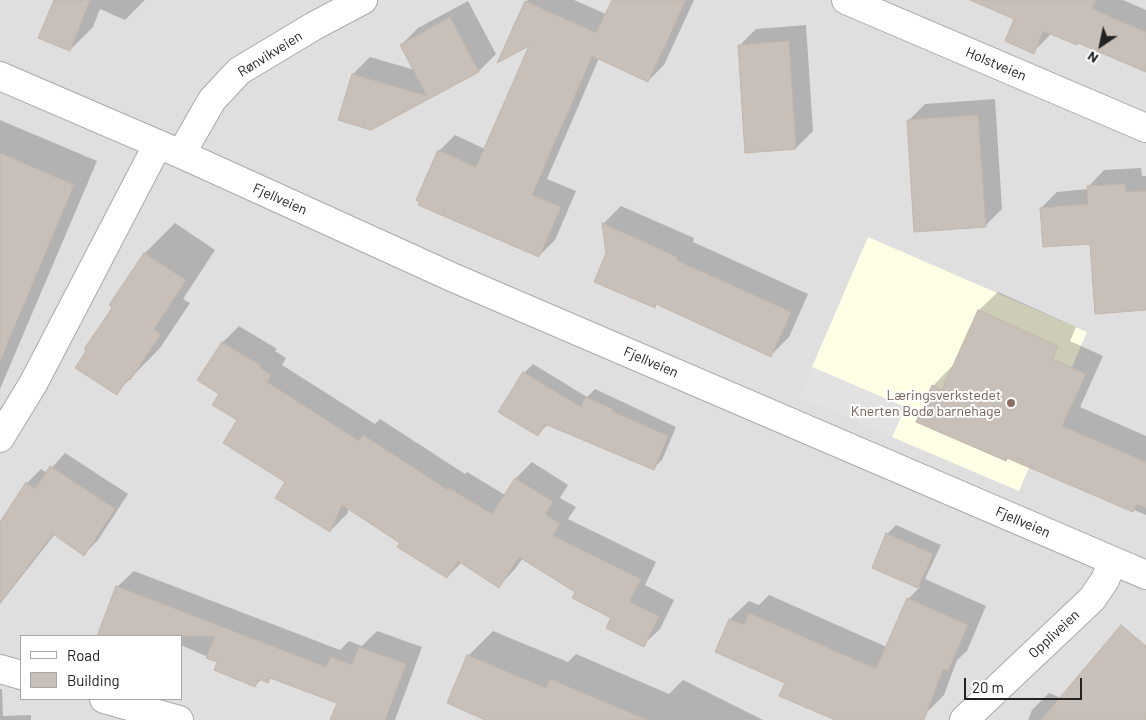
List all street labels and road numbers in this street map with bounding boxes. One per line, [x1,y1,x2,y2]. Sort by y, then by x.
street label: Rønvikveien [235,28,305,80]
street label: Holstveien [963,44,1029,84]
street label: Fjellveien [250,180,310,218]
street label: Fjellveien [621,343,681,381]
street label: Fjellveien [993,503,1053,541]
street label: Oppliveien [1025,606,1083,662]

